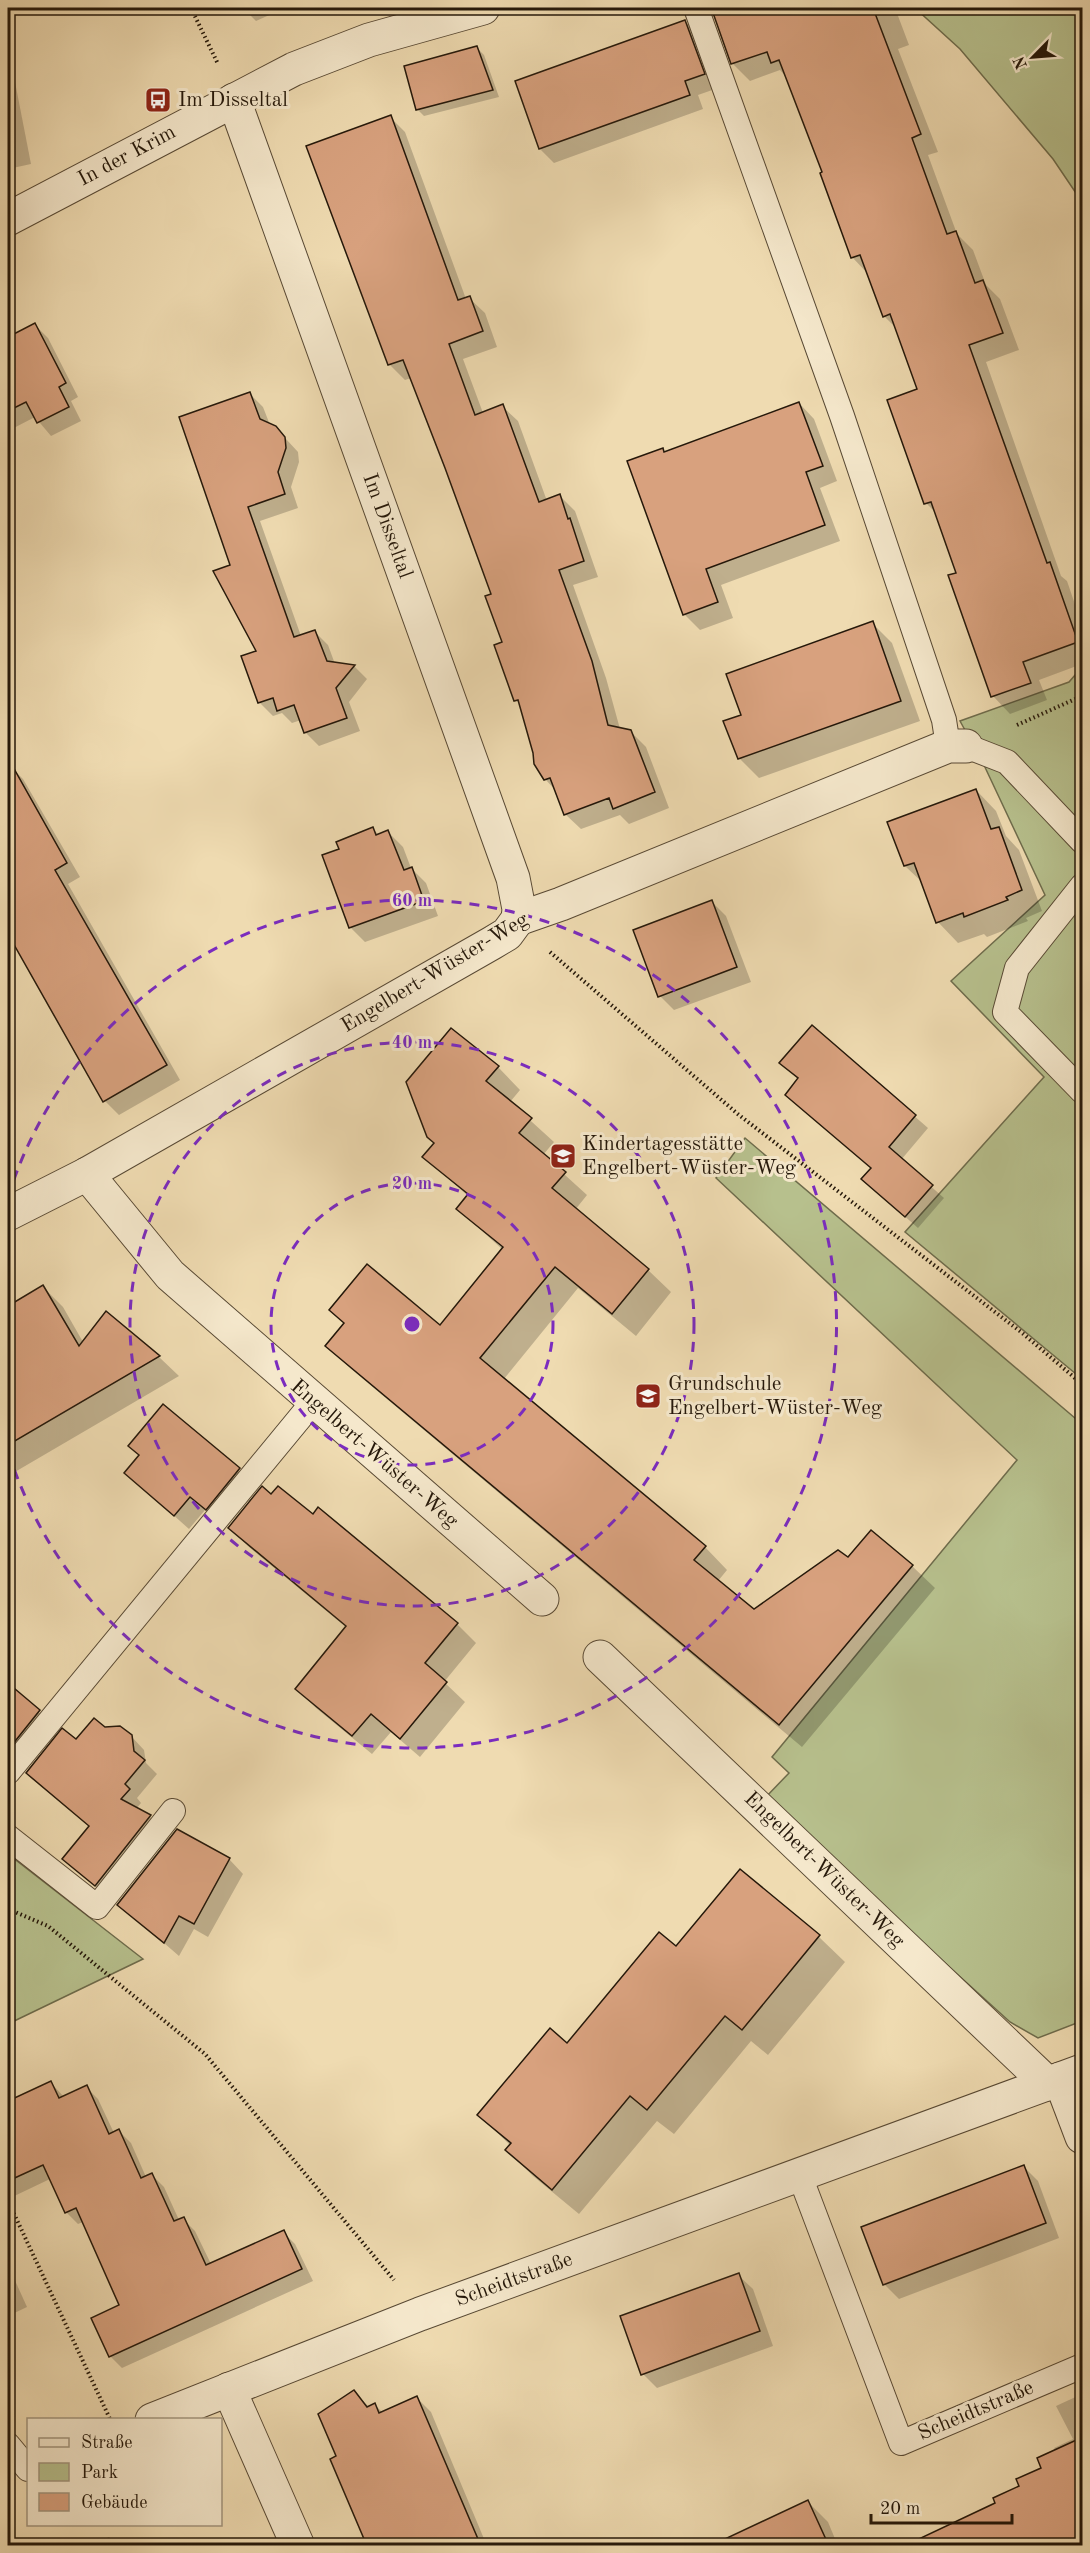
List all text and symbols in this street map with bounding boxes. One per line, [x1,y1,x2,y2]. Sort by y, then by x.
north arrow [1003,27,1063,87]
text: N [1011,53,1031,71]
bus stop icon: Im Disseltal [143,85,173,115]
place label: Im Disseltal [178,90,288,111]
street label: In der Krim [75,122,179,190]
street label: Im Disseltal [358,471,416,581]
text: 60 m [392,892,432,910]
street label: Engelbert-Wüster-Weg [338,909,533,1037]
text: 40 m [392,1034,432,1052]
place label: Kindertagesstätte Engelbert-Wüster-Weg [582,1134,797,1179]
school or university icon: Kindertagesstätte Engelbert-Wüster-Weg [548,1141,578,1171]
text: 20 m [392,1175,432,1193]
centre of rings [402,1314,422,1334]
place label: Grundschule Engelbert-Wüster-Weg [668,1374,883,1419]
street label: Engelbert-Wüster-Weg [286,1376,462,1533]
school or university icon: Grundschule Engelbert-Wüster-Weg [633,1381,663,1411]
street label: Engelbert-Wüster-Weg [740,1788,909,1952]
street label: Scheidtstraße [452,2249,576,2311]
street label: Scheidtstraße [915,2377,1037,2445]
legend [27,2418,222,2526]
text: Straße [81,2434,132,2452]
text: Park [81,2464,118,2482]
scale bar [871,2487,1012,2525]
text: Gebäude [81,2494,148,2512]
text: 20 m [880,2500,920,2518]

